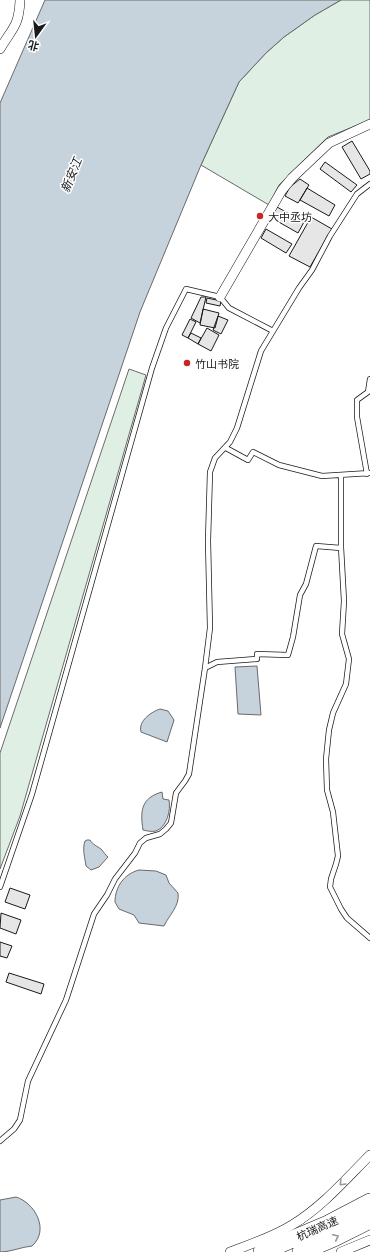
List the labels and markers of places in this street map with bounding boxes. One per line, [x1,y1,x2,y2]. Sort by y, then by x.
place label: 大中丞坊 [268,209,312,224]
marker: 大中丞坊 [255,211,265,221]
place label: 竹山书院 [195,356,239,371]
marker: 竹山书院 [182,358,192,368]

